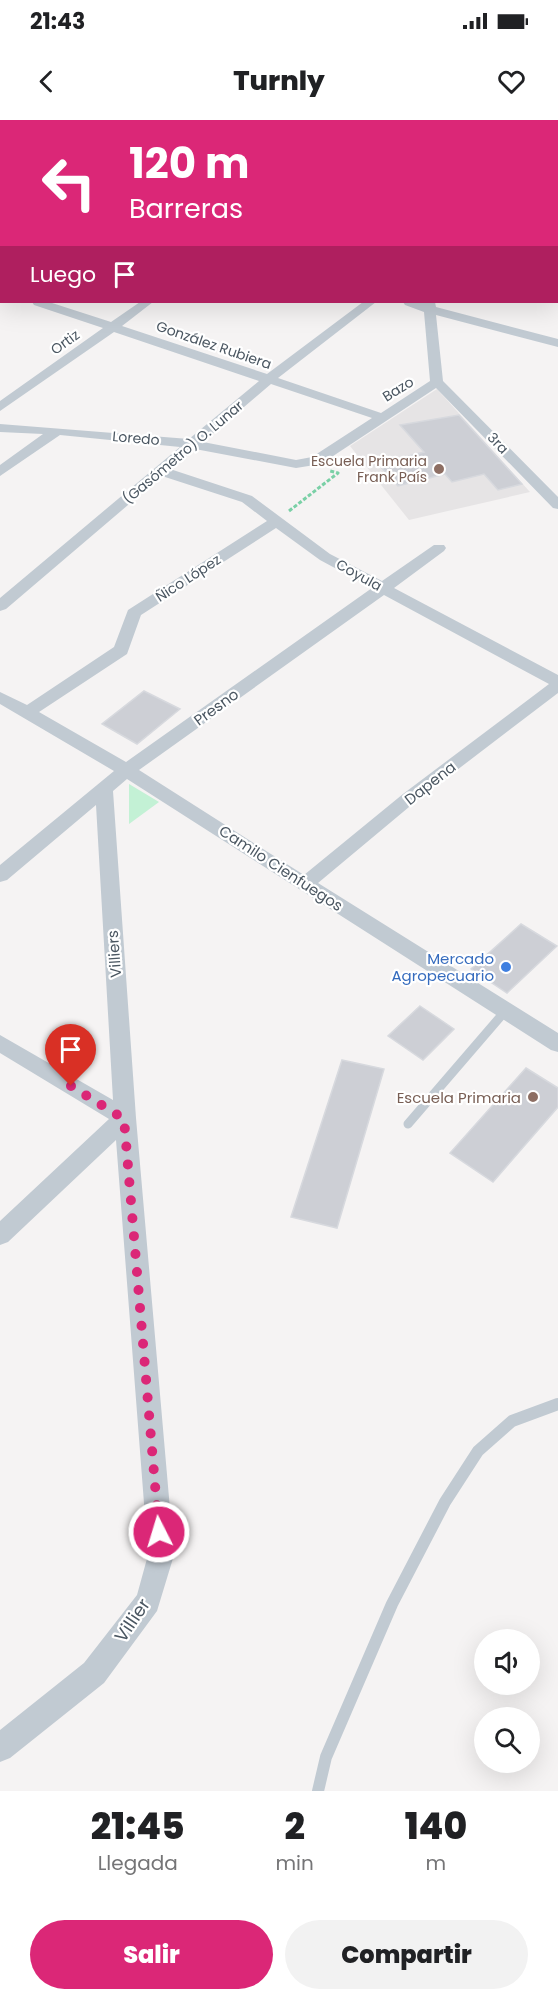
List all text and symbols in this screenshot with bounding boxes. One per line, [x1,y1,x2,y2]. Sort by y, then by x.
text: 21:43 [30,6,85,37]
text: Turnly [233,62,325,99]
icon: back [30,65,63,98]
icon: heart [495,65,528,98]
text: 120 m [129,134,250,193]
icon: left [30,144,108,222]
text: Barreras [129,190,243,227]
icon: arrive [108,258,141,291]
text: Luego [30,259,96,290]
street label: González Rubiera [154,316,274,374]
street label: Ortiz [47,325,83,359]
street label: Bazo [379,372,417,406]
street label: (Gasómetro) O. Lunar [118,396,248,508]
street label: Loredo [112,426,160,450]
street label: 3ra [483,428,513,458]
place label: Escuela Primaria Frank País [311,451,427,487]
marker: Escuela Primaria Frank País [432,462,446,476]
street label: Ñico López [152,549,224,607]
street label: Coyula [332,554,386,596]
street label: Presno [189,684,243,730]
street label: Dapena [400,756,460,810]
street label: Camilo Cienfuegos [215,820,347,916]
street label: Villiers [102,929,126,978]
place label: Mercado Agropecuario [391,948,494,986]
marker: Mercado Agropecuario [499,960,513,974]
pin [45,1024,96,1086]
icon: arrive [54,1033,87,1066]
place label: Escuela Primaria [397,1087,521,1108]
marker: Escuela Primaria [526,1090,540,1104]
position arrow [127,1500,191,1564]
street label: Villier [108,1593,156,1647]
map controls [474,1629,540,1773]
button: sound [474,1629,540,1695]
button: search [474,1707,540,1773]
text: 21:45 [91,1801,185,1852]
text: 2 [284,1801,305,1852]
text: 140 [405,1801,467,1852]
text: Llegada [98,1849,178,1877]
text: min [275,1849,314,1877]
text: m [426,1849,446,1877]
button: Salir [30,1920,273,1989]
button: Compartir [285,1920,528,1989]

